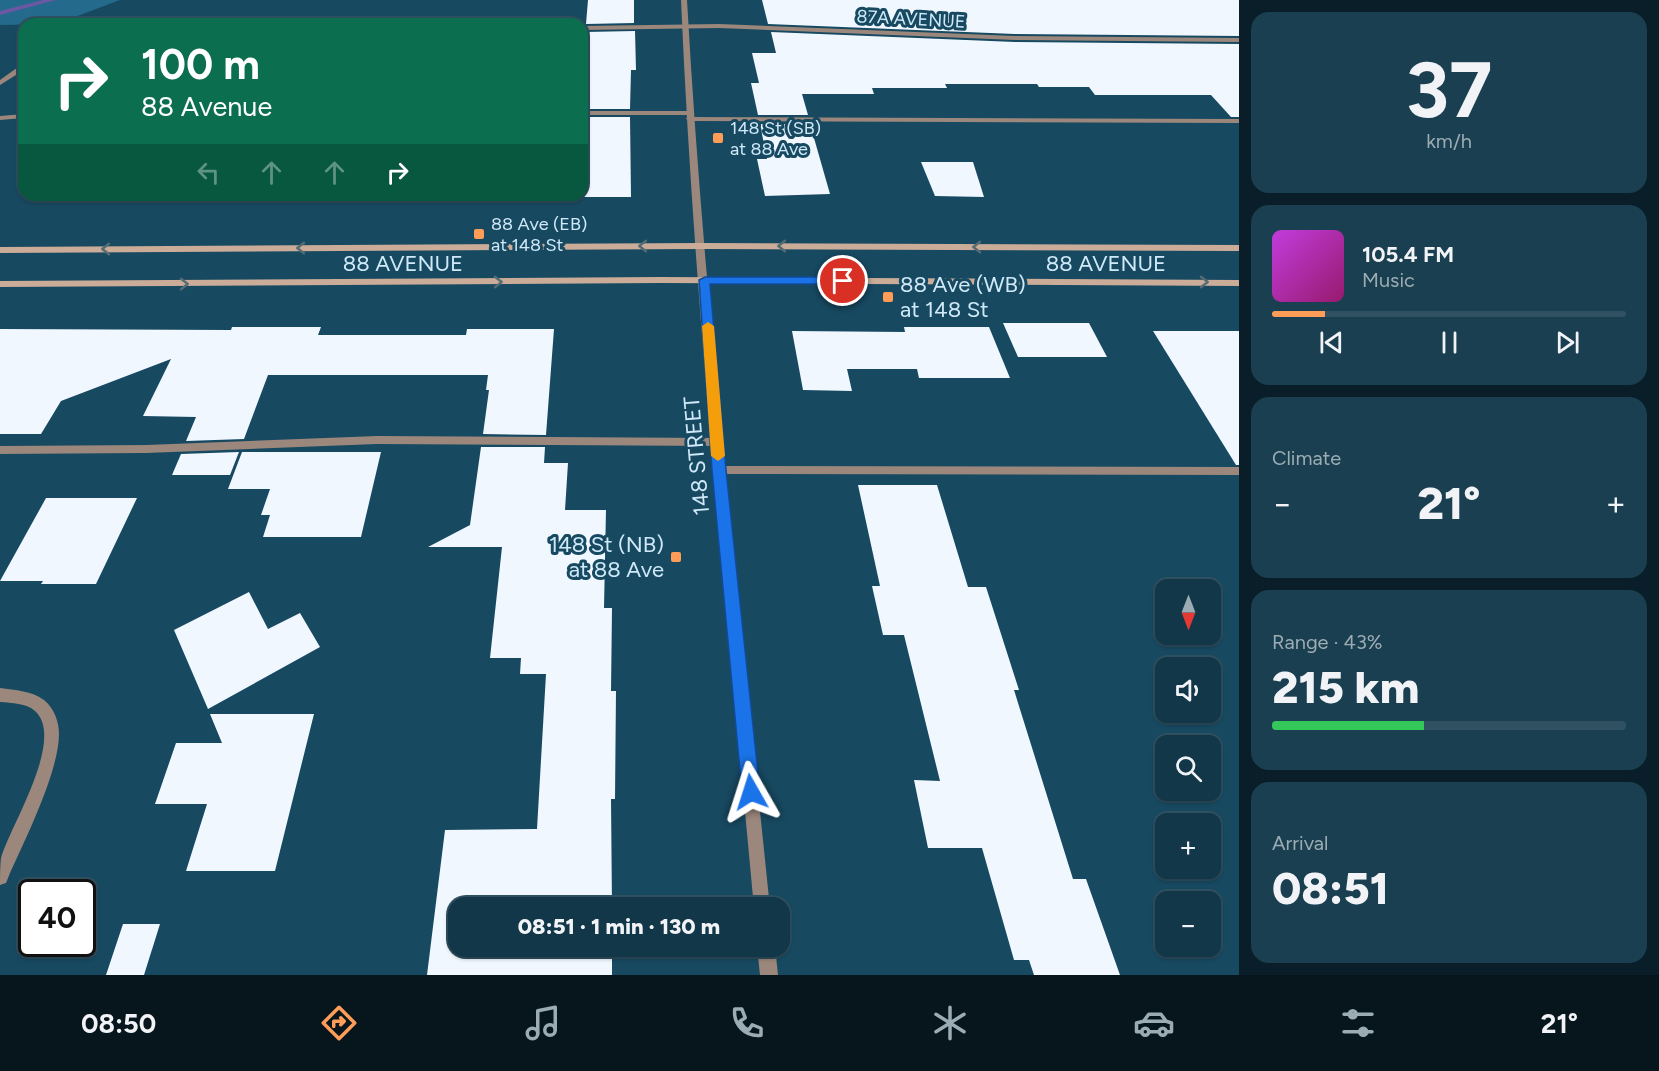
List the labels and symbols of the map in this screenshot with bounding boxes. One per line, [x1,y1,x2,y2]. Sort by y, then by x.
street label: 87A AVENUE [856,5,966,33]
place label: 148 St (SB) at 88 Ave [730,117,821,160]
marker: 148 St (SB) at 88 Ave [711,131,725,145]
place label: 88 Ave (EB) at 148 St [491,213,587,256]
marker: 88 Ave (EB) at 148 St [472,227,486,241]
one-way arrow [638,240,647,253]
one-way arrow [777,240,786,252]
one-way arrow [972,241,981,253]
one-way arrow [296,242,305,254]
one-way arrow [101,243,110,255]
street label: 88 AVENUE [343,250,463,277]
street label: 88 AVENUE [1046,250,1166,277]
pin [817,255,868,306]
place label: 88 Ave (WB) at 148 St [900,271,1026,323]
one-way arrow [493,276,502,288]
one-way arrow [1200,276,1209,289]
one-way arrow [180,278,189,290]
marker: 88 Ave (WB) at 148 St [881,290,895,304]
street label: 148 STREET [678,395,715,517]
place label: 148 St (NB) at 88 Ave [549,531,664,583]
marker: 148 St (NB) at 88 Ave [669,550,683,564]
north arrow [1155,579,1221,645]
position arrow [719,760,783,824]
speed limit sign: 40 [18,879,96,957]

